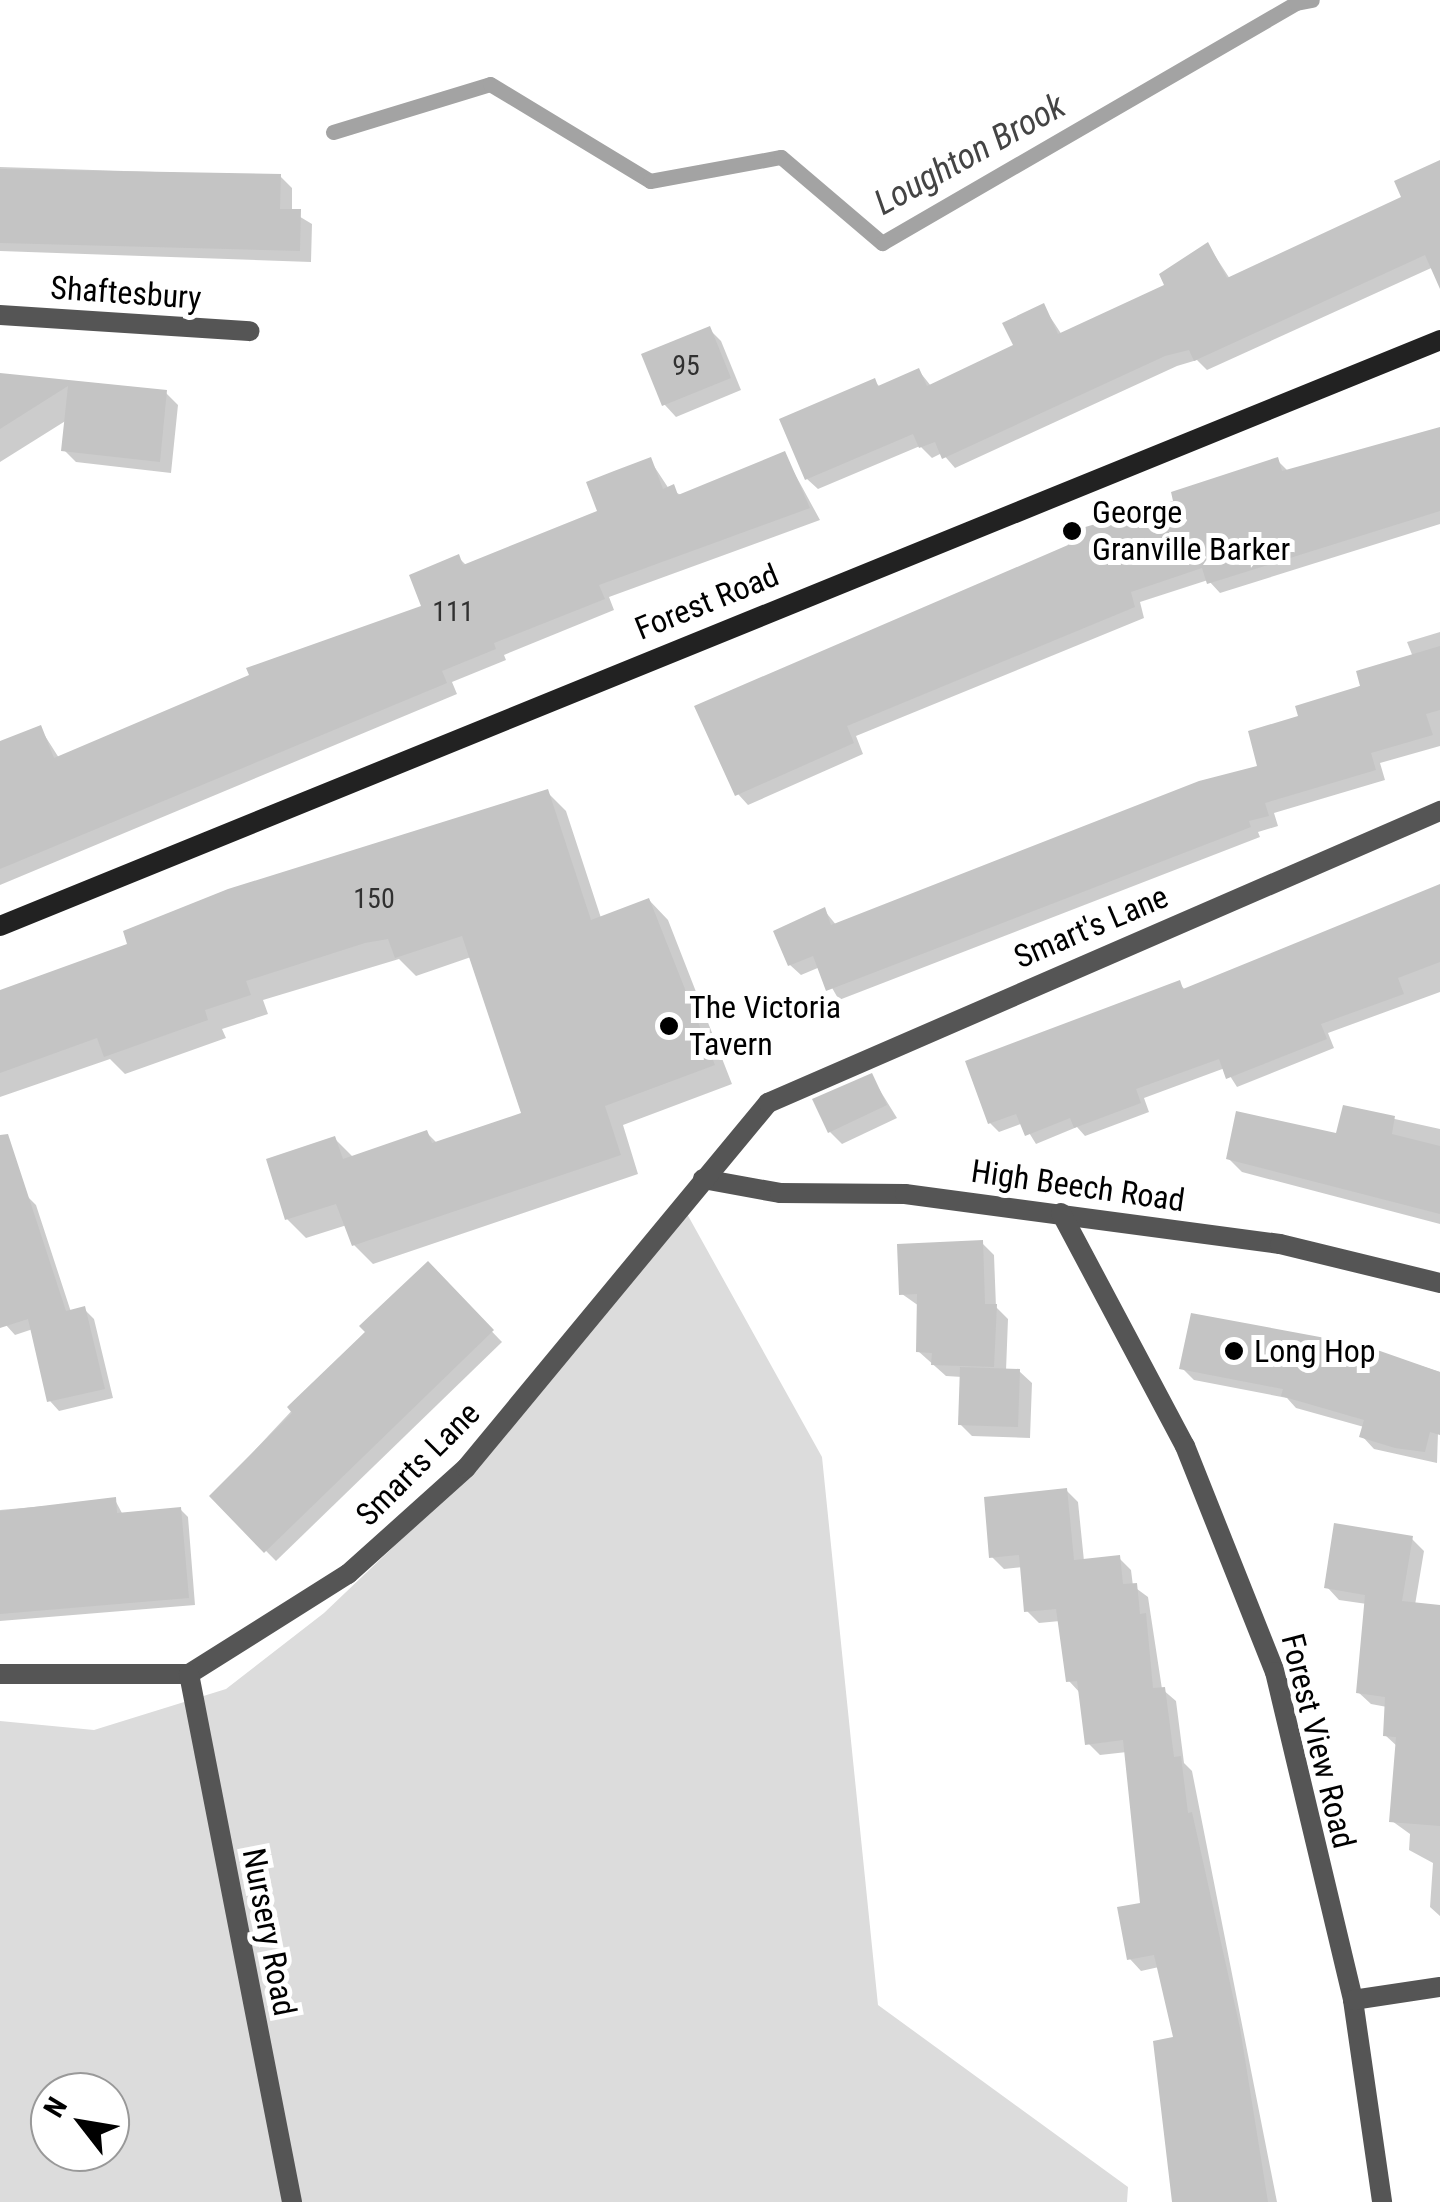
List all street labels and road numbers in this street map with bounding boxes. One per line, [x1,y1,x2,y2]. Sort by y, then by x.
street label: Shaftesbury [49,269,203,317]
street label: Forest Road [630,556,784,648]
street label: Smart's Lane [1008,877,1174,977]
street label: High Beech Road [969,1152,1187,1220]
street label: Smarts Lane [348,1394,488,1534]
street label: Forest View Road [1273,1630,1363,1852]
street label: Nursery Road [234,1845,304,2019]

